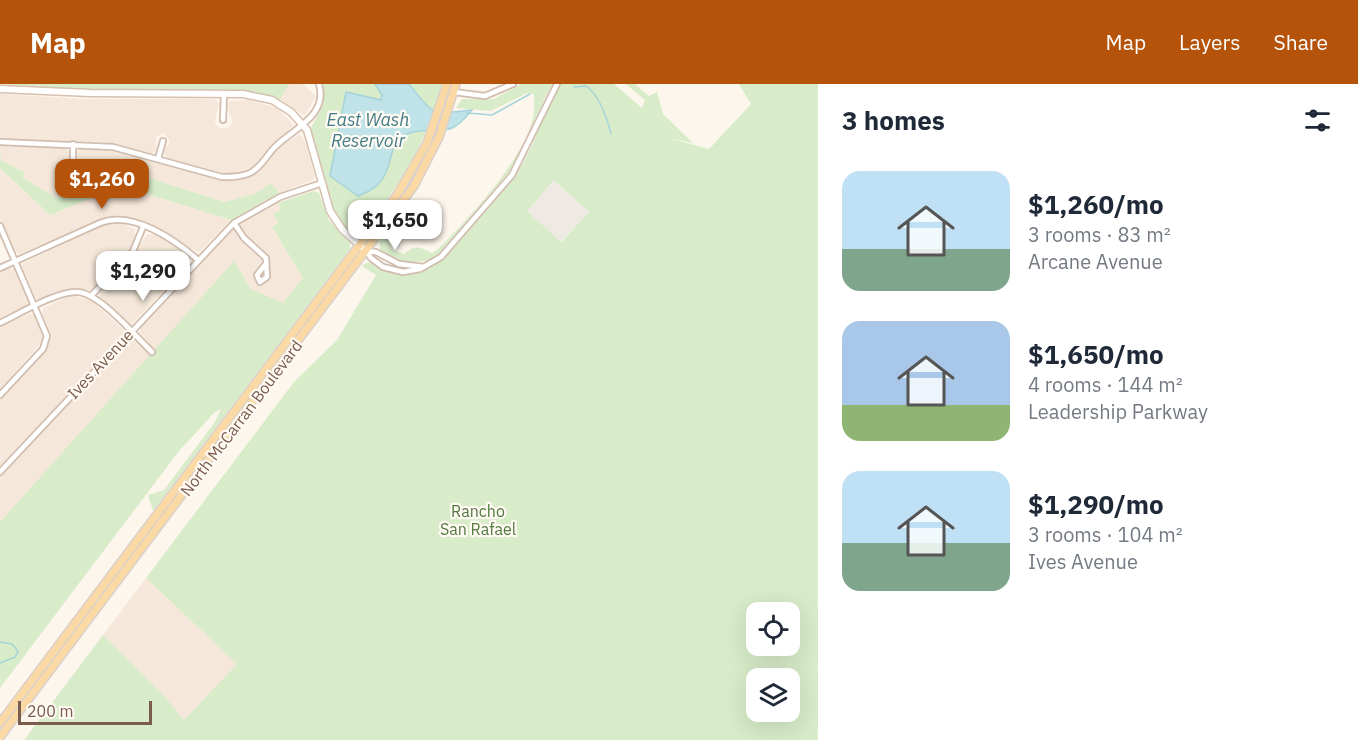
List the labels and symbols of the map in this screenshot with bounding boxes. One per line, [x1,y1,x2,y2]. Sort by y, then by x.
water label: East Wash Reservoir [326,108,410,152]
pin: $1,260 [53,159,151,210]
pin: $1,650 [346,200,444,251]
pin: $1,290 [94,251,192,302]
street label: Ives Avenue [63,325,137,403]
street label: North McCarran Boulevard [176,336,306,500]
park label: Rancho San Rafael [440,501,516,539]
scale bar [18,698,152,726]

